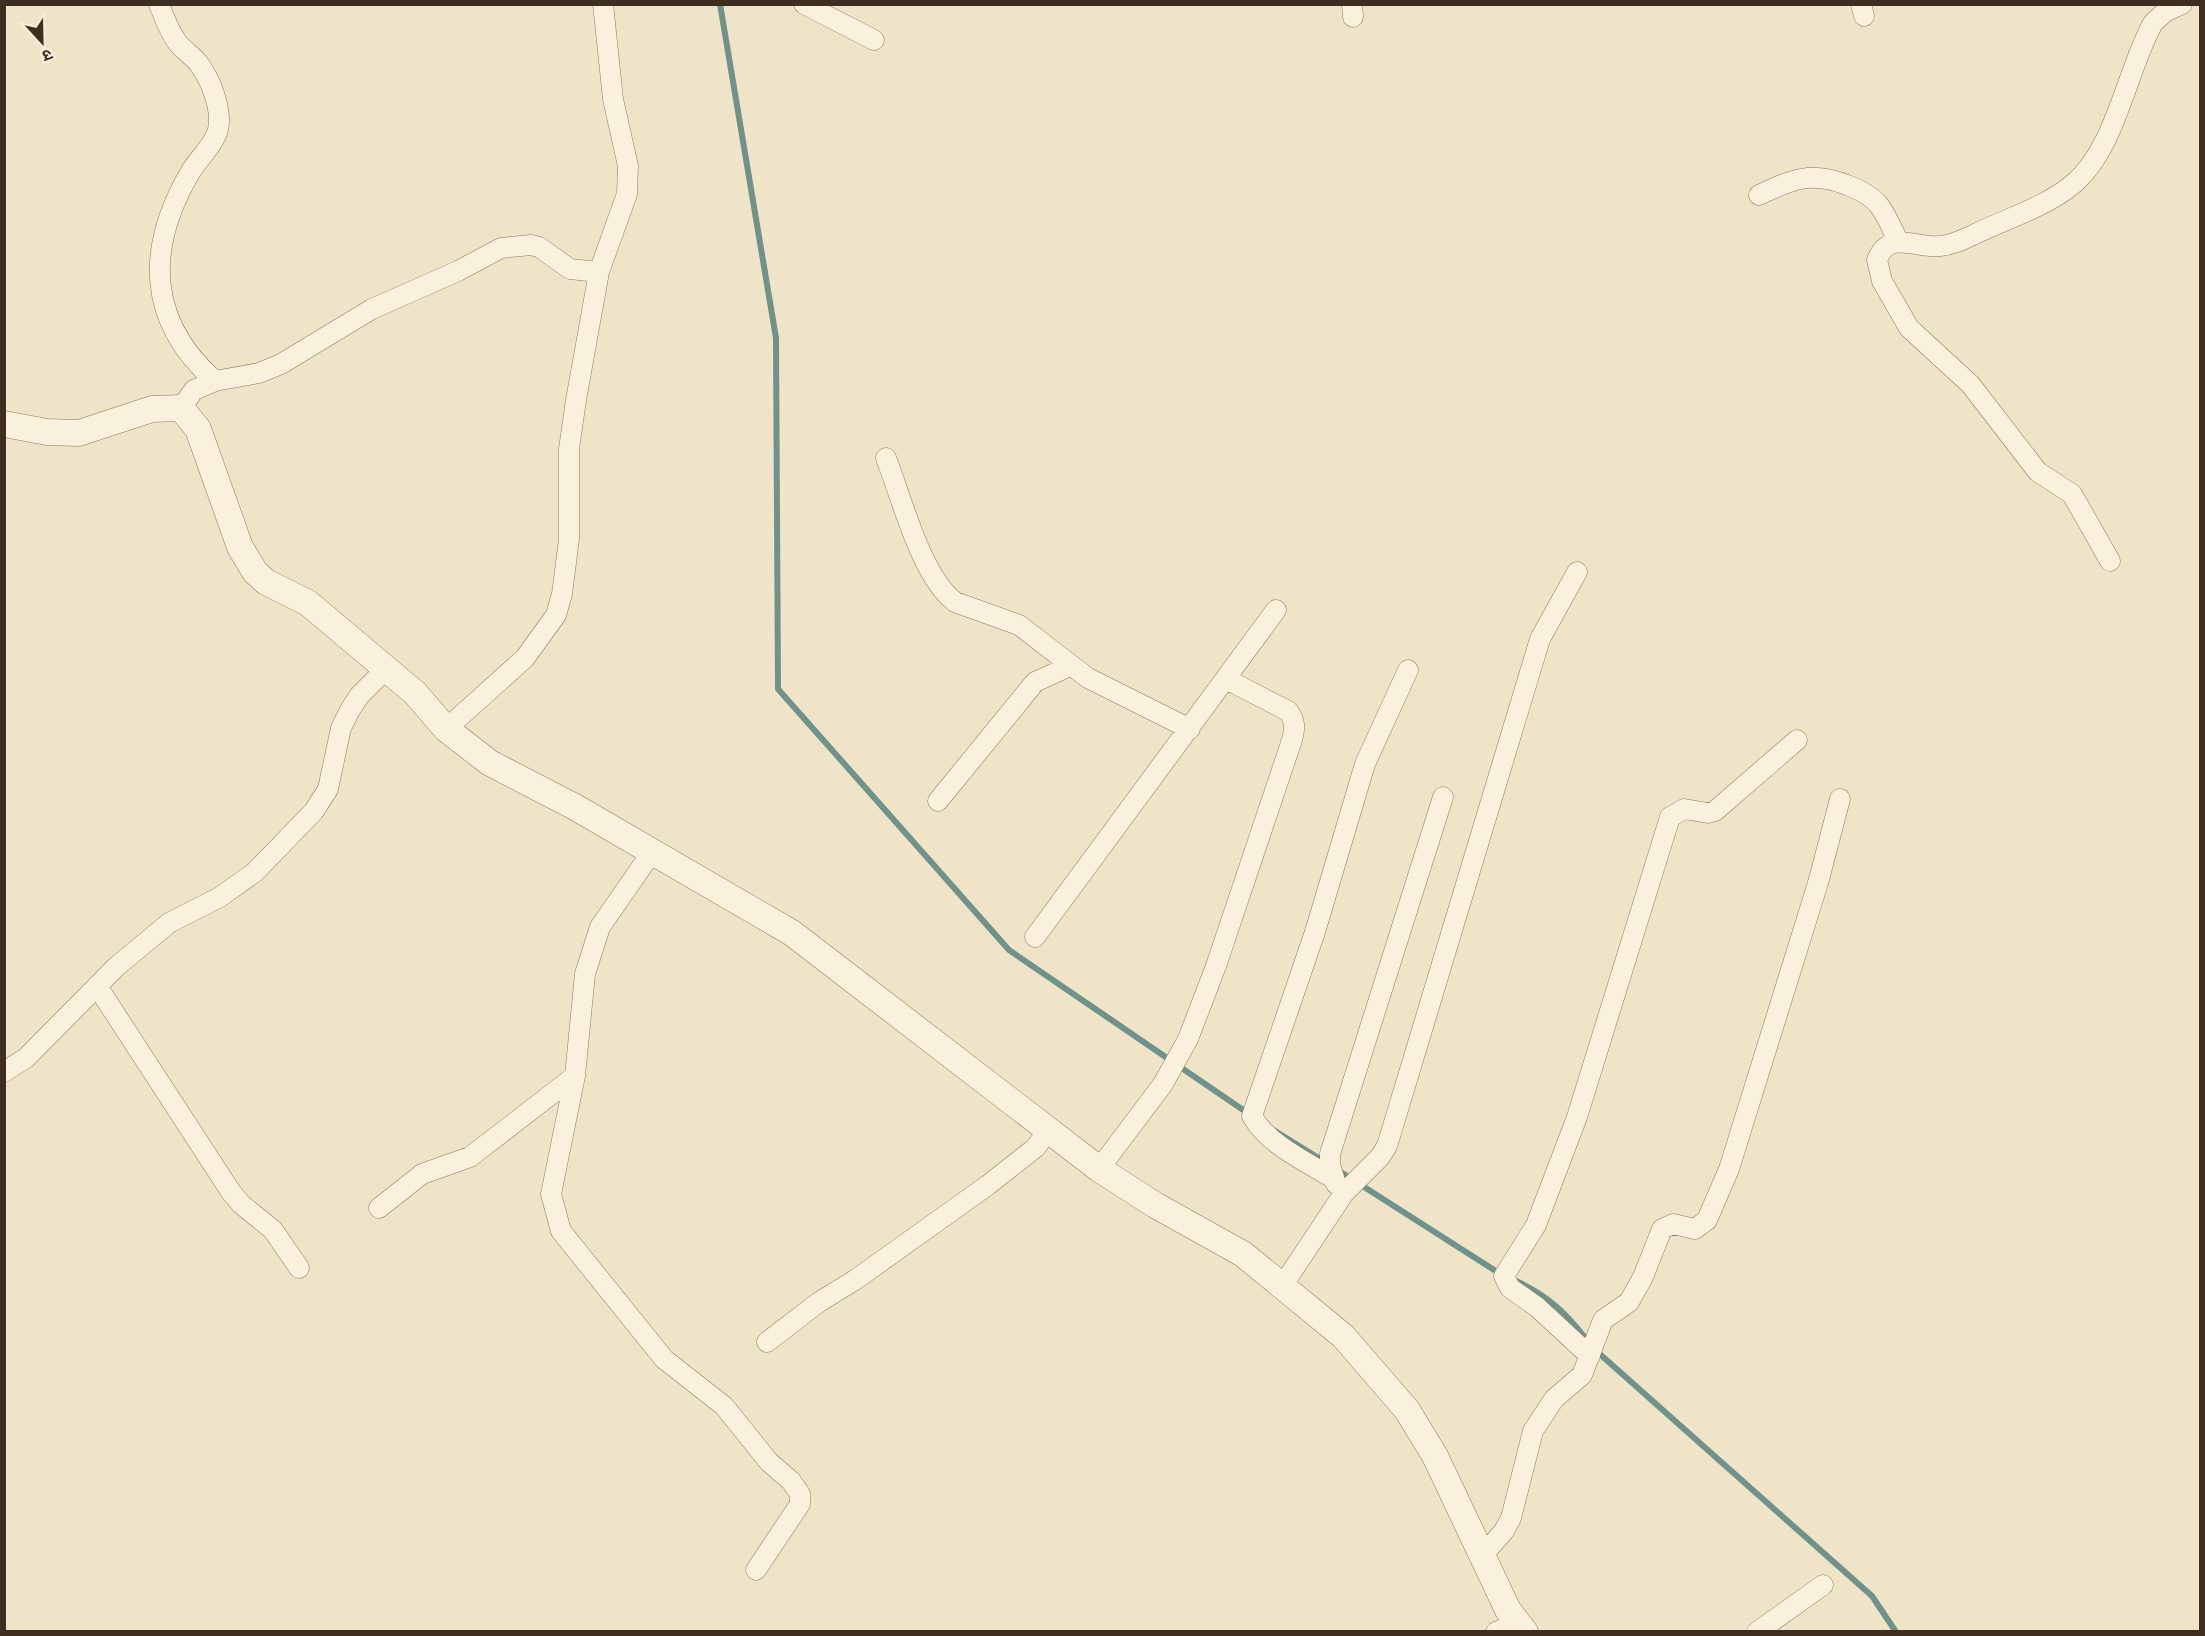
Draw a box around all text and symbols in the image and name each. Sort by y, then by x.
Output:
north arrow [12,12,72,72]
text: उ [39,45,56,67]

